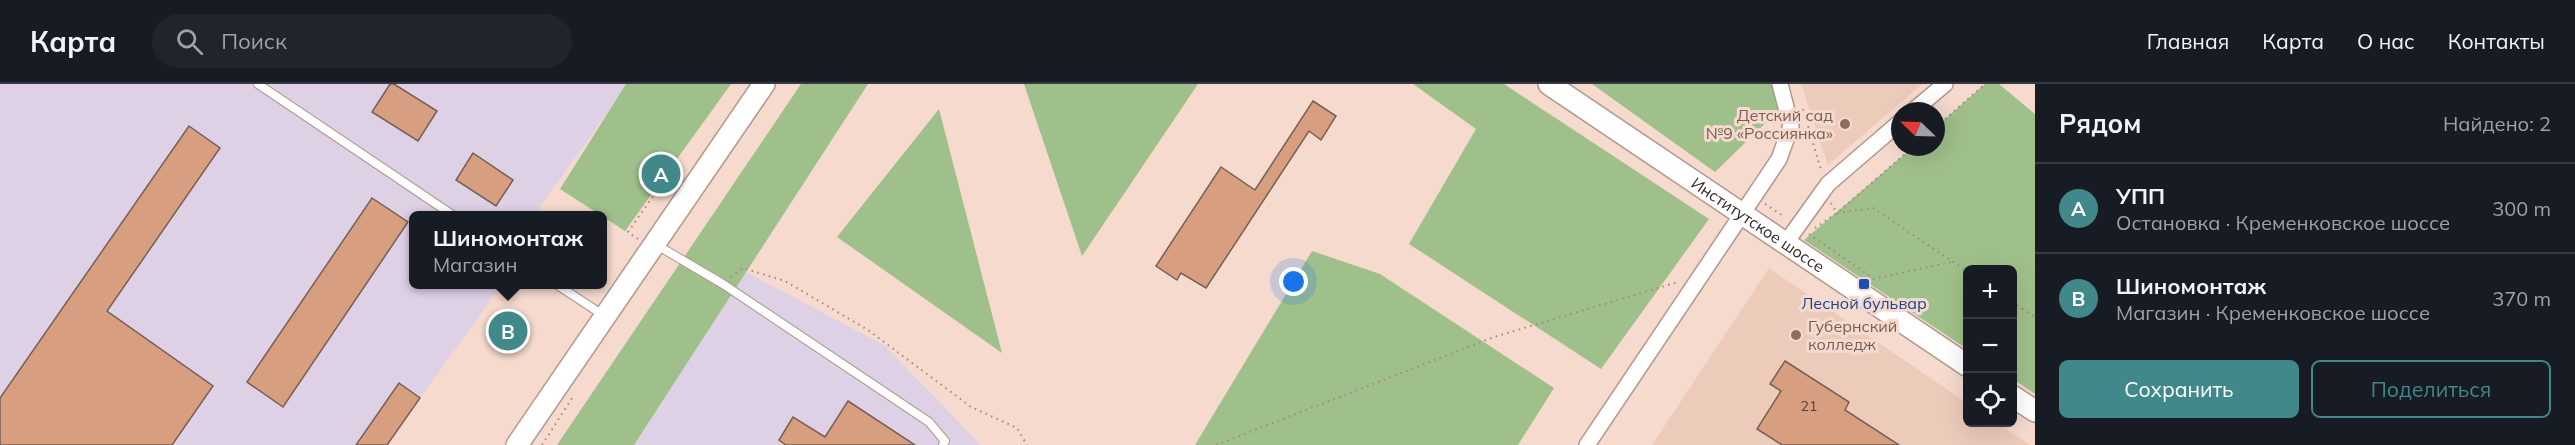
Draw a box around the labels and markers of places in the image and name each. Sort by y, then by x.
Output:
place label: Детcкий сад №9 «Россиянка» [1706,105,1833,143]
marker: Детcкий сад №9 «Россиянка» [1838,117,1852,131]
pin: A [642,152,680,196]
marker: Лесной бульвар [1857,277,1871,291]
place label: Лесной бульвар [1801,293,1927,313]
pin: B [488,308,528,354]
place label: Губернский колледж [1808,316,1897,354]
marker: Губернский колледж [1789,328,1803,342]

